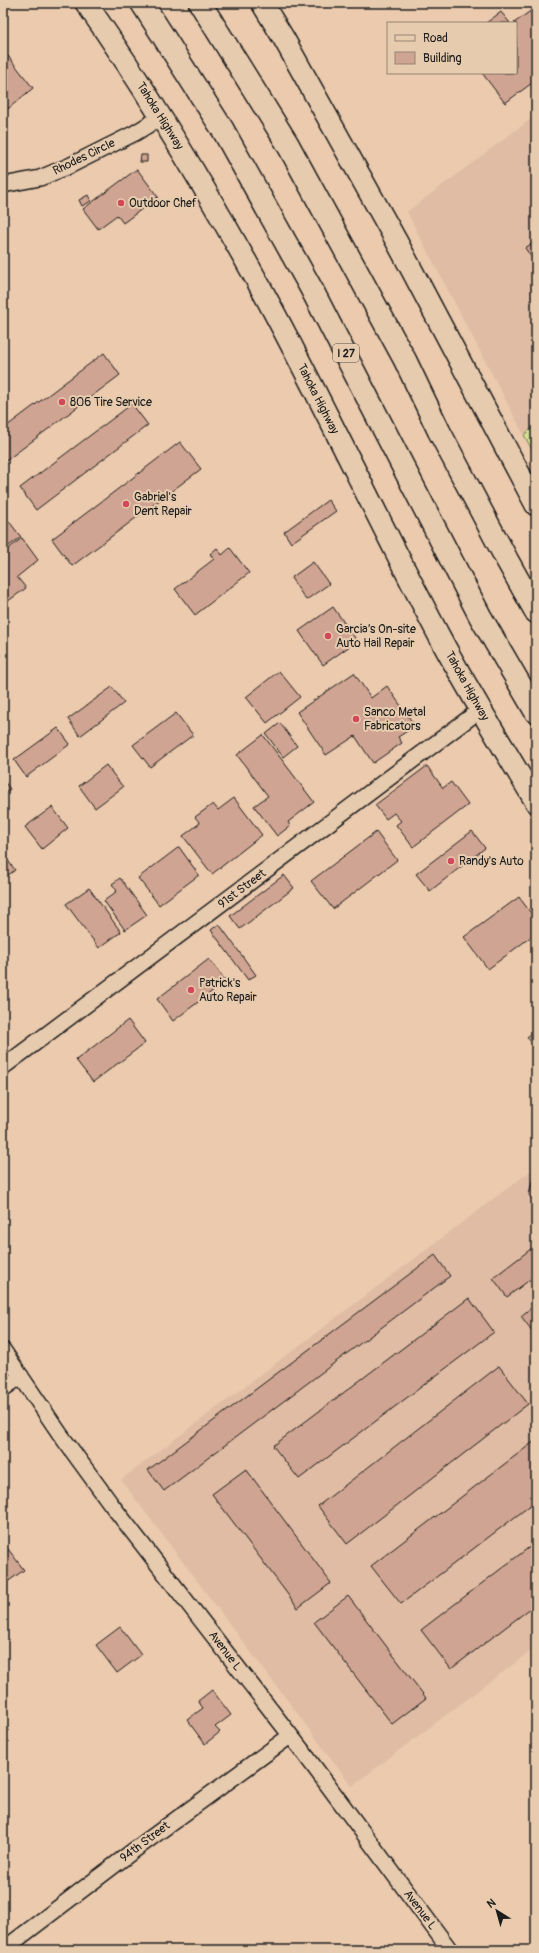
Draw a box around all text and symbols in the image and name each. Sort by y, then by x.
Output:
legend [387,22,517,74]
text: Road [423,31,448,46]
text: Building [423,51,462,66]
street label: Tahoka Highway [133,79,187,153]
street label: Rhodes Circle [50,135,118,179]
place label: Outdoor Chef [129,196,197,211]
marker: Outdoor Chef [116,198,126,208]
road number: I 27 [333,344,359,362]
street label: Tahoka Highway [294,361,342,437]
place label: 806 Tire Service [70,395,152,410]
marker: 806 Tire Service [57,397,67,407]
place label: Gabriel's Dent Repair [134,490,193,519]
marker: Gabriel's Dent Repair [121,499,131,509]
place label: Garcia’s On-site Auto Hail Repair [336,622,416,651]
marker: Garcia’s On-site Auto Hail Repair [323,631,333,641]
street label: Tahoka Highway [442,649,492,723]
place label: Sanco Metal Fabricators [364,705,426,734]
marker: Sanco Metal Fabricators [351,714,361,724]
place label: Randy's Auto [459,854,524,869]
marker: Randy's Auto [446,856,456,866]
street label: 91st Street [215,866,269,912]
place label: Patrick's Auto Repair [199,976,257,1005]
marker: Patrick's Auto Repair [186,985,196,995]
street label: Avenue L [205,1628,245,1674]
street label: 94th Street [117,1818,173,1866]
street label: Avenue L [400,1887,440,1933]
north arrow [477,1891,517,1931]
text: N [484,1896,499,1911]

